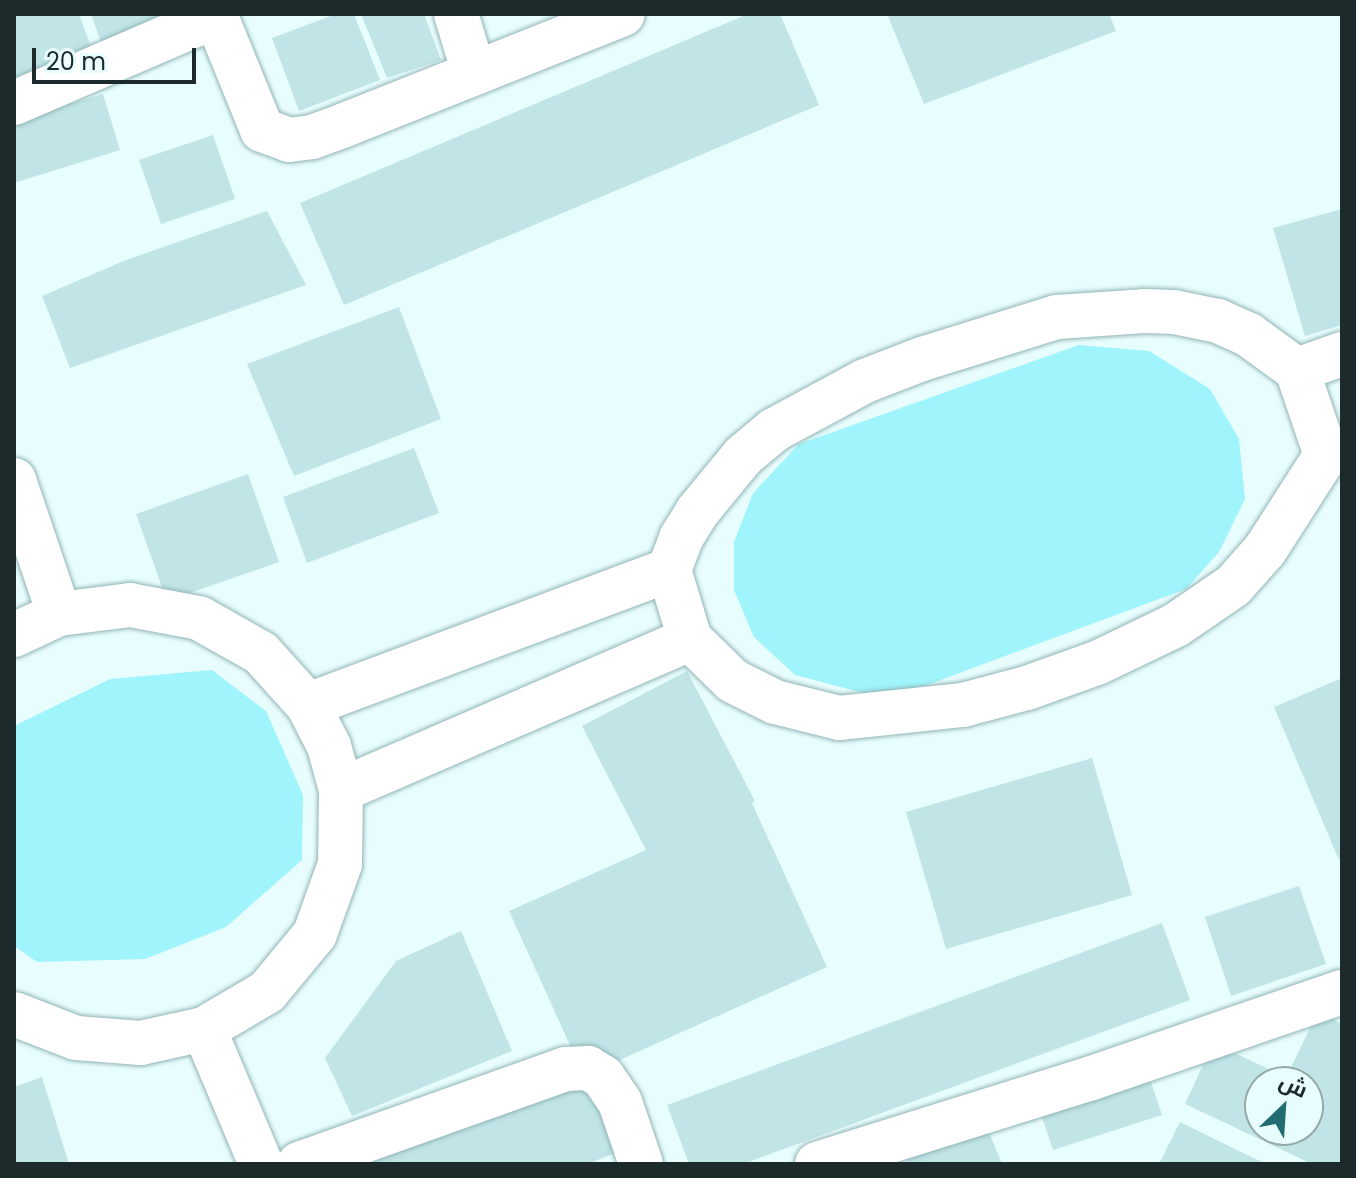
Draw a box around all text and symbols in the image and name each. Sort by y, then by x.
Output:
scale bar [36,32,200,82]
text: 20 m [46,45,106,78]
north arrow [1244,1066,1324,1146]
text: ش [1274,1066,1313,1106]

